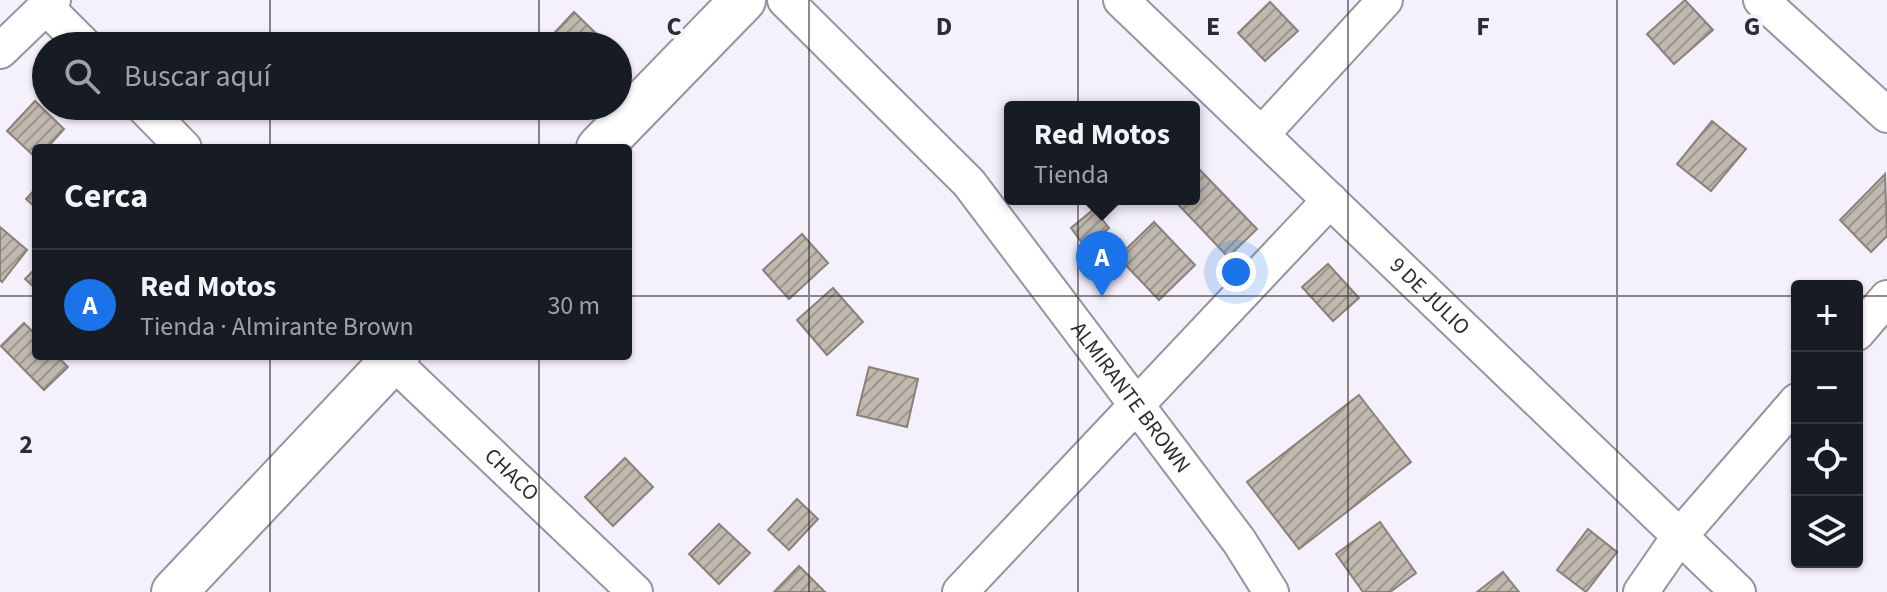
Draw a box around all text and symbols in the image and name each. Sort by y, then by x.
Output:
text: C [666,8,682,45]
text: D [936,8,952,45]
text: E [1206,8,1220,45]
text: F [1476,8,1490,45]
text: G [1744,8,1760,45]
search box [32,32,632,120]
icon: search [60,54,104,98]
text: Buscar aquí [124,55,271,98]
popup [1004,101,1200,205]
text: Red Motos [1034,113,1170,156]
text: Tienda [1034,156,1109,193]
text: Cerca [64,172,148,221]
pin: A [1076,231,1128,297]
street label: 9 DE JULIO [1382,250,1477,343]
your location [1216,252,1256,292]
text: Red Motos [140,265,276,308]
map controls [1791,280,1863,568]
button: + [1791,280,1863,352]
text: A [83,287,97,324]
text: 30 m [547,287,600,324]
text: Tienda · Almirante Brown [140,308,414,345]
street label: ALMIRANTE BROWN [1063,315,1198,480]
button: − [1791,352,1863,424]
button: locate [1791,424,1863,496]
text: 2 [19,426,33,463]
street label: CHACO [477,441,546,509]
button: layers [1791,496,1863,568]

